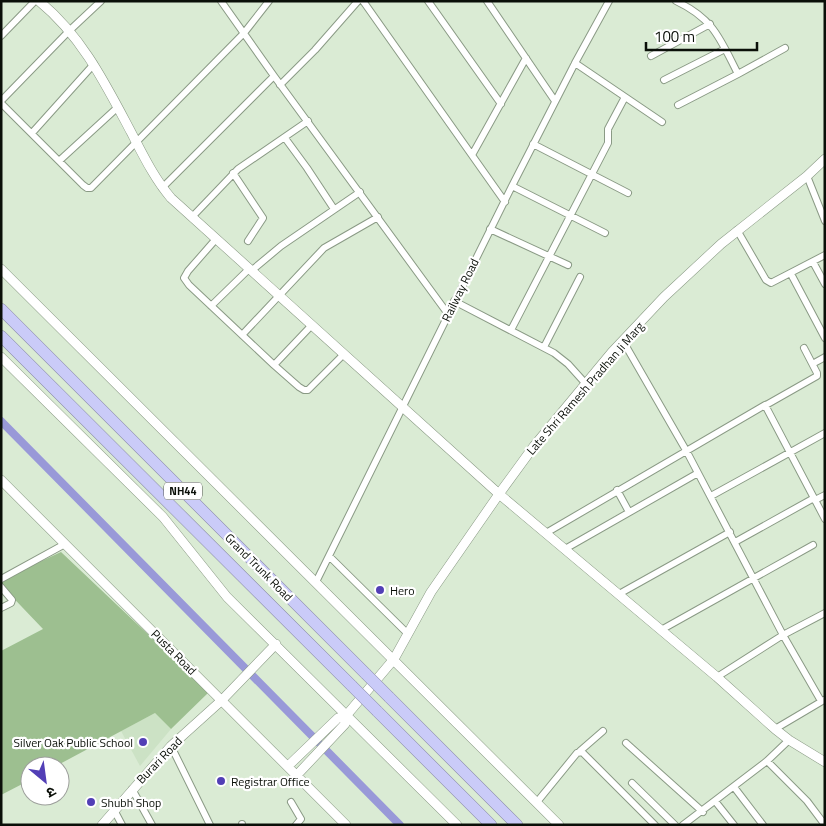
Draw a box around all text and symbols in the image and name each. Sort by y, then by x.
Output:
scale bar [646,20,757,52]
text: 100 m [654,25,695,48]
street label: Railway Road [436,255,484,325]
street label: Late Shri Ramesh Pradhan Ji Marg [522,317,648,459]
road number: NH44 [164,482,202,500]
street label: Grand Trunk Road [221,529,297,605]
place label: Hero [390,581,414,600]
marker: Hero [374,584,386,596]
street label: Pusta Road [147,625,201,679]
street label: Burari Road [132,732,186,788]
place label: Silver Oak Public School [14,733,133,752]
marker: Silver Oak Public School [137,736,149,748]
north arrow [20,756,70,806]
place label: Registrar Office [231,772,310,791]
marker: Registrar Office [215,775,227,787]
text: उ [42,782,60,804]
place label: Shubh Shop [101,793,161,812]
marker: Shubh Shop [85,796,97,808]

